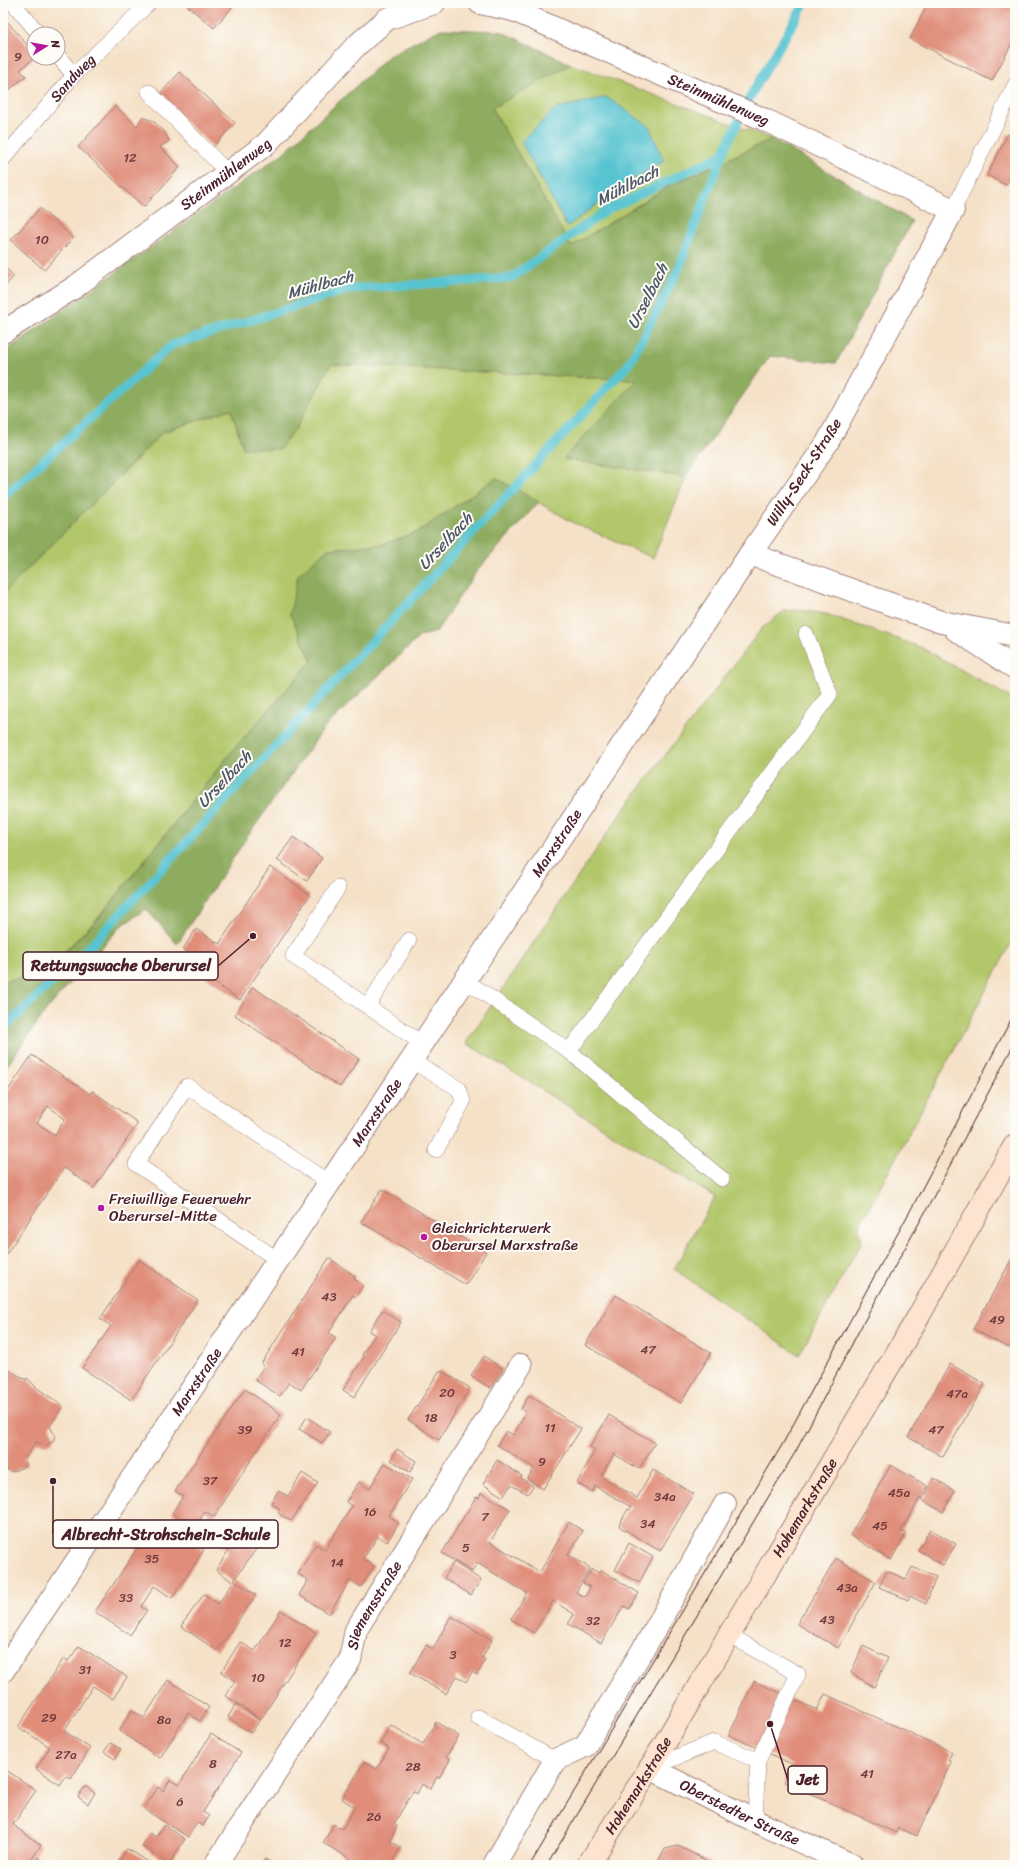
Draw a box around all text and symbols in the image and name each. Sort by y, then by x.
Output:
north arrow [26,26,66,66]
text: N [45,38,65,50]
house number: 9 [14,45,22,68]
street label: Sandweg [43,47,102,108]
street label: Steinmühlenweg [664,66,774,133]
street label: Steinmühlenweg [174,132,278,217]
house number: 12 [123,146,137,169]
water label: Mühlbach [591,156,665,214]
house number: 10 [35,228,49,251]
water label: Urselbach [619,257,677,334]
water label: Mühlbach [284,261,358,307]
street label: Willy-Seck-Straße [759,413,849,531]
water label: Urselbach [411,504,481,577]
water label: Urselbach [190,742,260,815]
street label: Marxstraße [524,804,589,883]
text: Rettungswache Oberursel [30,951,212,980]
callout: Rettungswache Oberursel [23,952,218,980]
street label: Marxstraße [344,1073,409,1152]
place label: Freiwillige Feuerwehr Oberursel-Mitte [109,1186,251,1229]
marker: Freiwillige Feuerwehr Oberursel-Mitte [96,1203,106,1213]
place label: Gleichrichterwerk Oberursel Marxstraße [432,1215,578,1258]
marker: Gleichrichterwerk Oberursel Marxstraße [419,1232,429,1242]
house number: 43 [321,1285,337,1308]
house number: 49 [989,1308,1005,1331]
house number: 47 [640,1338,657,1361]
house number: 41 [291,1340,305,1363]
street label: Marxstraße [164,1342,229,1421]
house number: 20 [439,1381,455,1404]
house number: 47a [946,1382,969,1405]
house number: 18 [424,1406,438,1429]
house number: 11 [544,1416,556,1439]
house number: 39 [237,1418,253,1441]
house number: 47 [928,1418,945,1441]
house number: 9 [538,1450,546,1473]
street label: Hohemarkstraße [765,1453,845,1562]
house number: 37 [203,1469,219,1492]
house number: 45a [888,1481,911,1504]
house number: 34a [654,1485,676,1508]
house number: 16 [364,1500,376,1523]
house number: 7 [481,1505,490,1528]
house number: 34 [640,1512,656,1535]
house number: 45 [872,1514,888,1537]
callout: Albrecht-Strohschein-Schule [53,1520,278,1548]
text: Albrecht-Strohschein-Schule [61,1520,271,1549]
house number: 5 [462,1536,470,1559]
house number: 35 [144,1547,160,1570]
house number: 14 [330,1551,344,1574]
street label: Siemensstraße [339,1555,409,1652]
house number: 43a [836,1576,858,1599]
house number: 33 [119,1586,133,1609]
house number: 43 [819,1608,835,1631]
house number: 32 [586,1609,601,1632]
house number: 12 [278,1631,292,1654]
house number: 3 [449,1643,457,1666]
house number: 31 [79,1658,92,1681]
house number: 10 [251,1666,265,1689]
house number: 29 [41,1706,57,1729]
house number: 8a [157,1708,172,1731]
street label: Hohemarkstraße [598,1731,679,1840]
house number: 27a [55,1743,77,1766]
house number: 8 [209,1752,217,1775]
house number: 28 [405,1755,421,1778]
house number: 41 [860,1762,874,1785]
text: Jet [796,1765,819,1794]
callout: Jet [788,1766,827,1794]
street label: Oberstedter Straße [675,1772,804,1853]
house number: 6 [176,1790,184,1813]
house number: 26 [367,1805,381,1828]

